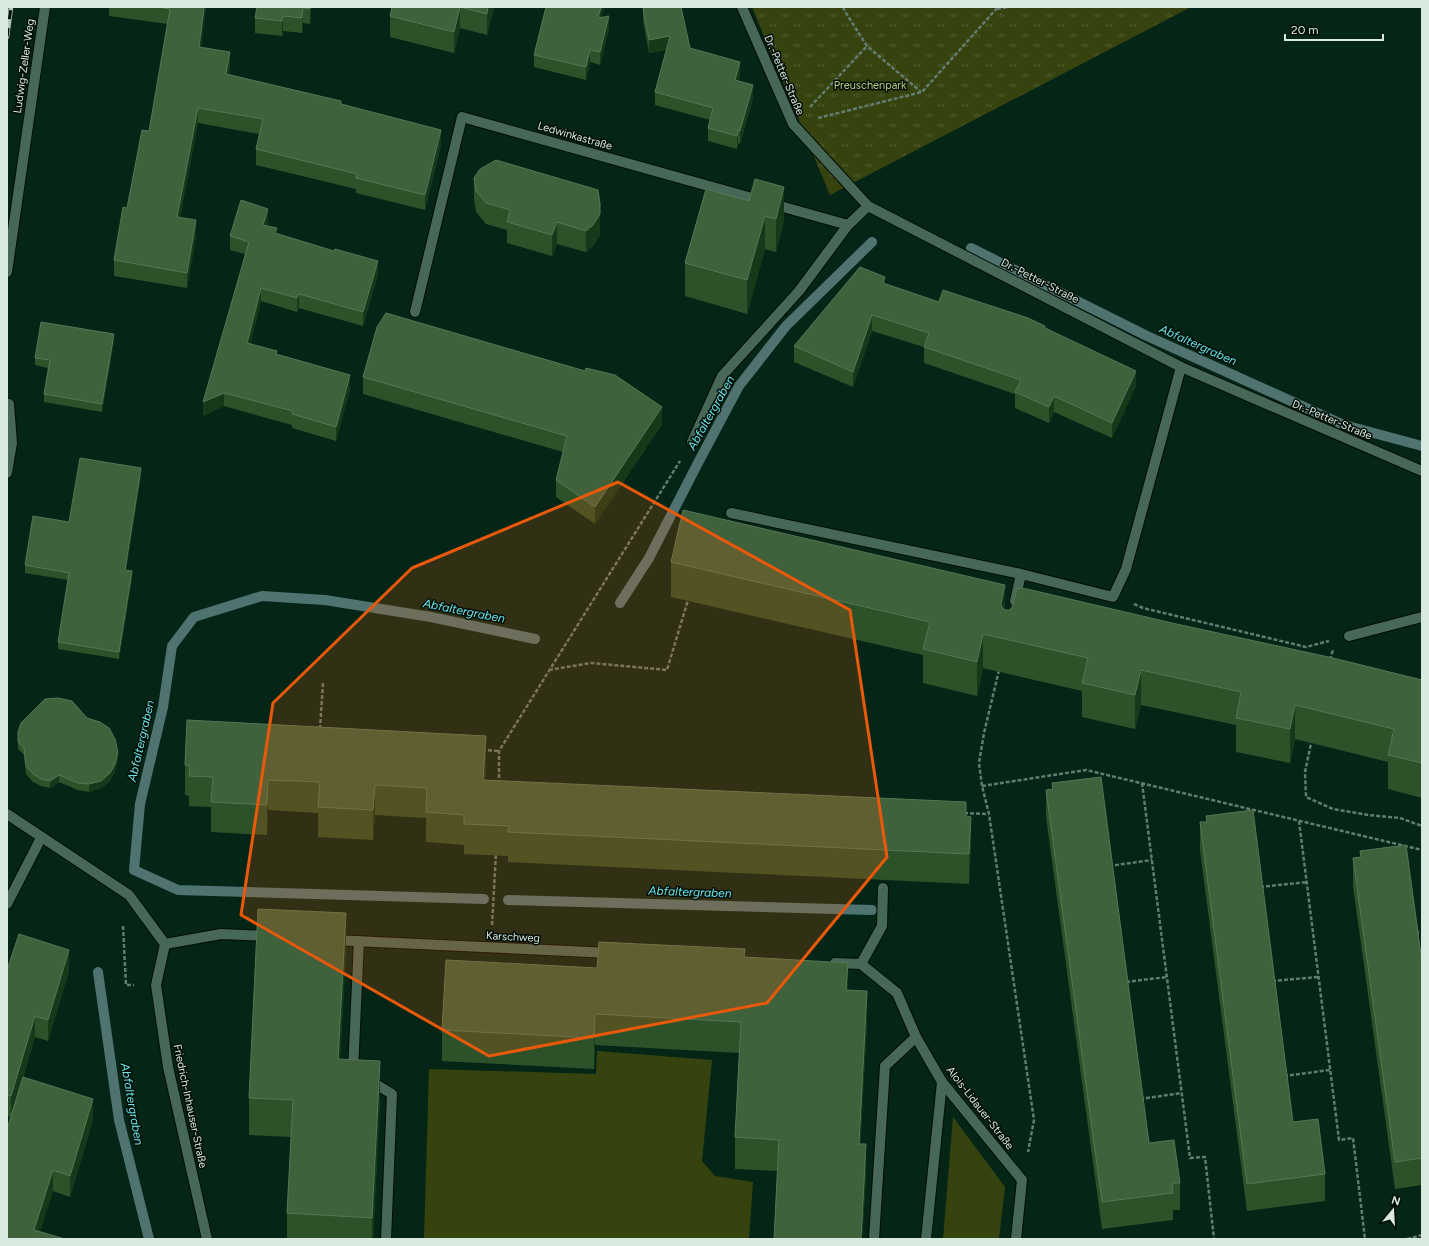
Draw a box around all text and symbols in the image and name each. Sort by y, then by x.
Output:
scale bar [1285,16,1383,42]
street label: Ludwig-Zeller-Weg [11,18,37,114]
text: 20 m [1291,23,1319,37]
street label: Dr.-Petter-Straße [761,33,807,117]
park label: Preuschenpark [834,79,907,92]
street label: Ledwinkastraße [536,119,614,153]
street label: Dr.-Petter-Straße [999,256,1081,306]
water label: Abfaltergraben [1156,321,1239,368]
water label: Abfaltergraben [684,373,737,454]
street label: Dr.-Petter-Straße [1290,397,1374,443]
water label: Abfaltergraben [421,596,506,626]
water label: Abfaltergraben [125,699,157,784]
water label: Abfaltergraben [647,884,732,900]
street label: Karschweg [486,929,540,945]
street label: Friedrich-Inhauser-Straße [170,1043,210,1169]
water label: Abfaltergraben [118,1061,146,1146]
street label: Alois-Lidauer-Straße [944,1064,1016,1152]
north arrow [1373,1190,1413,1230]
text: N [1390,1193,1402,1208]

